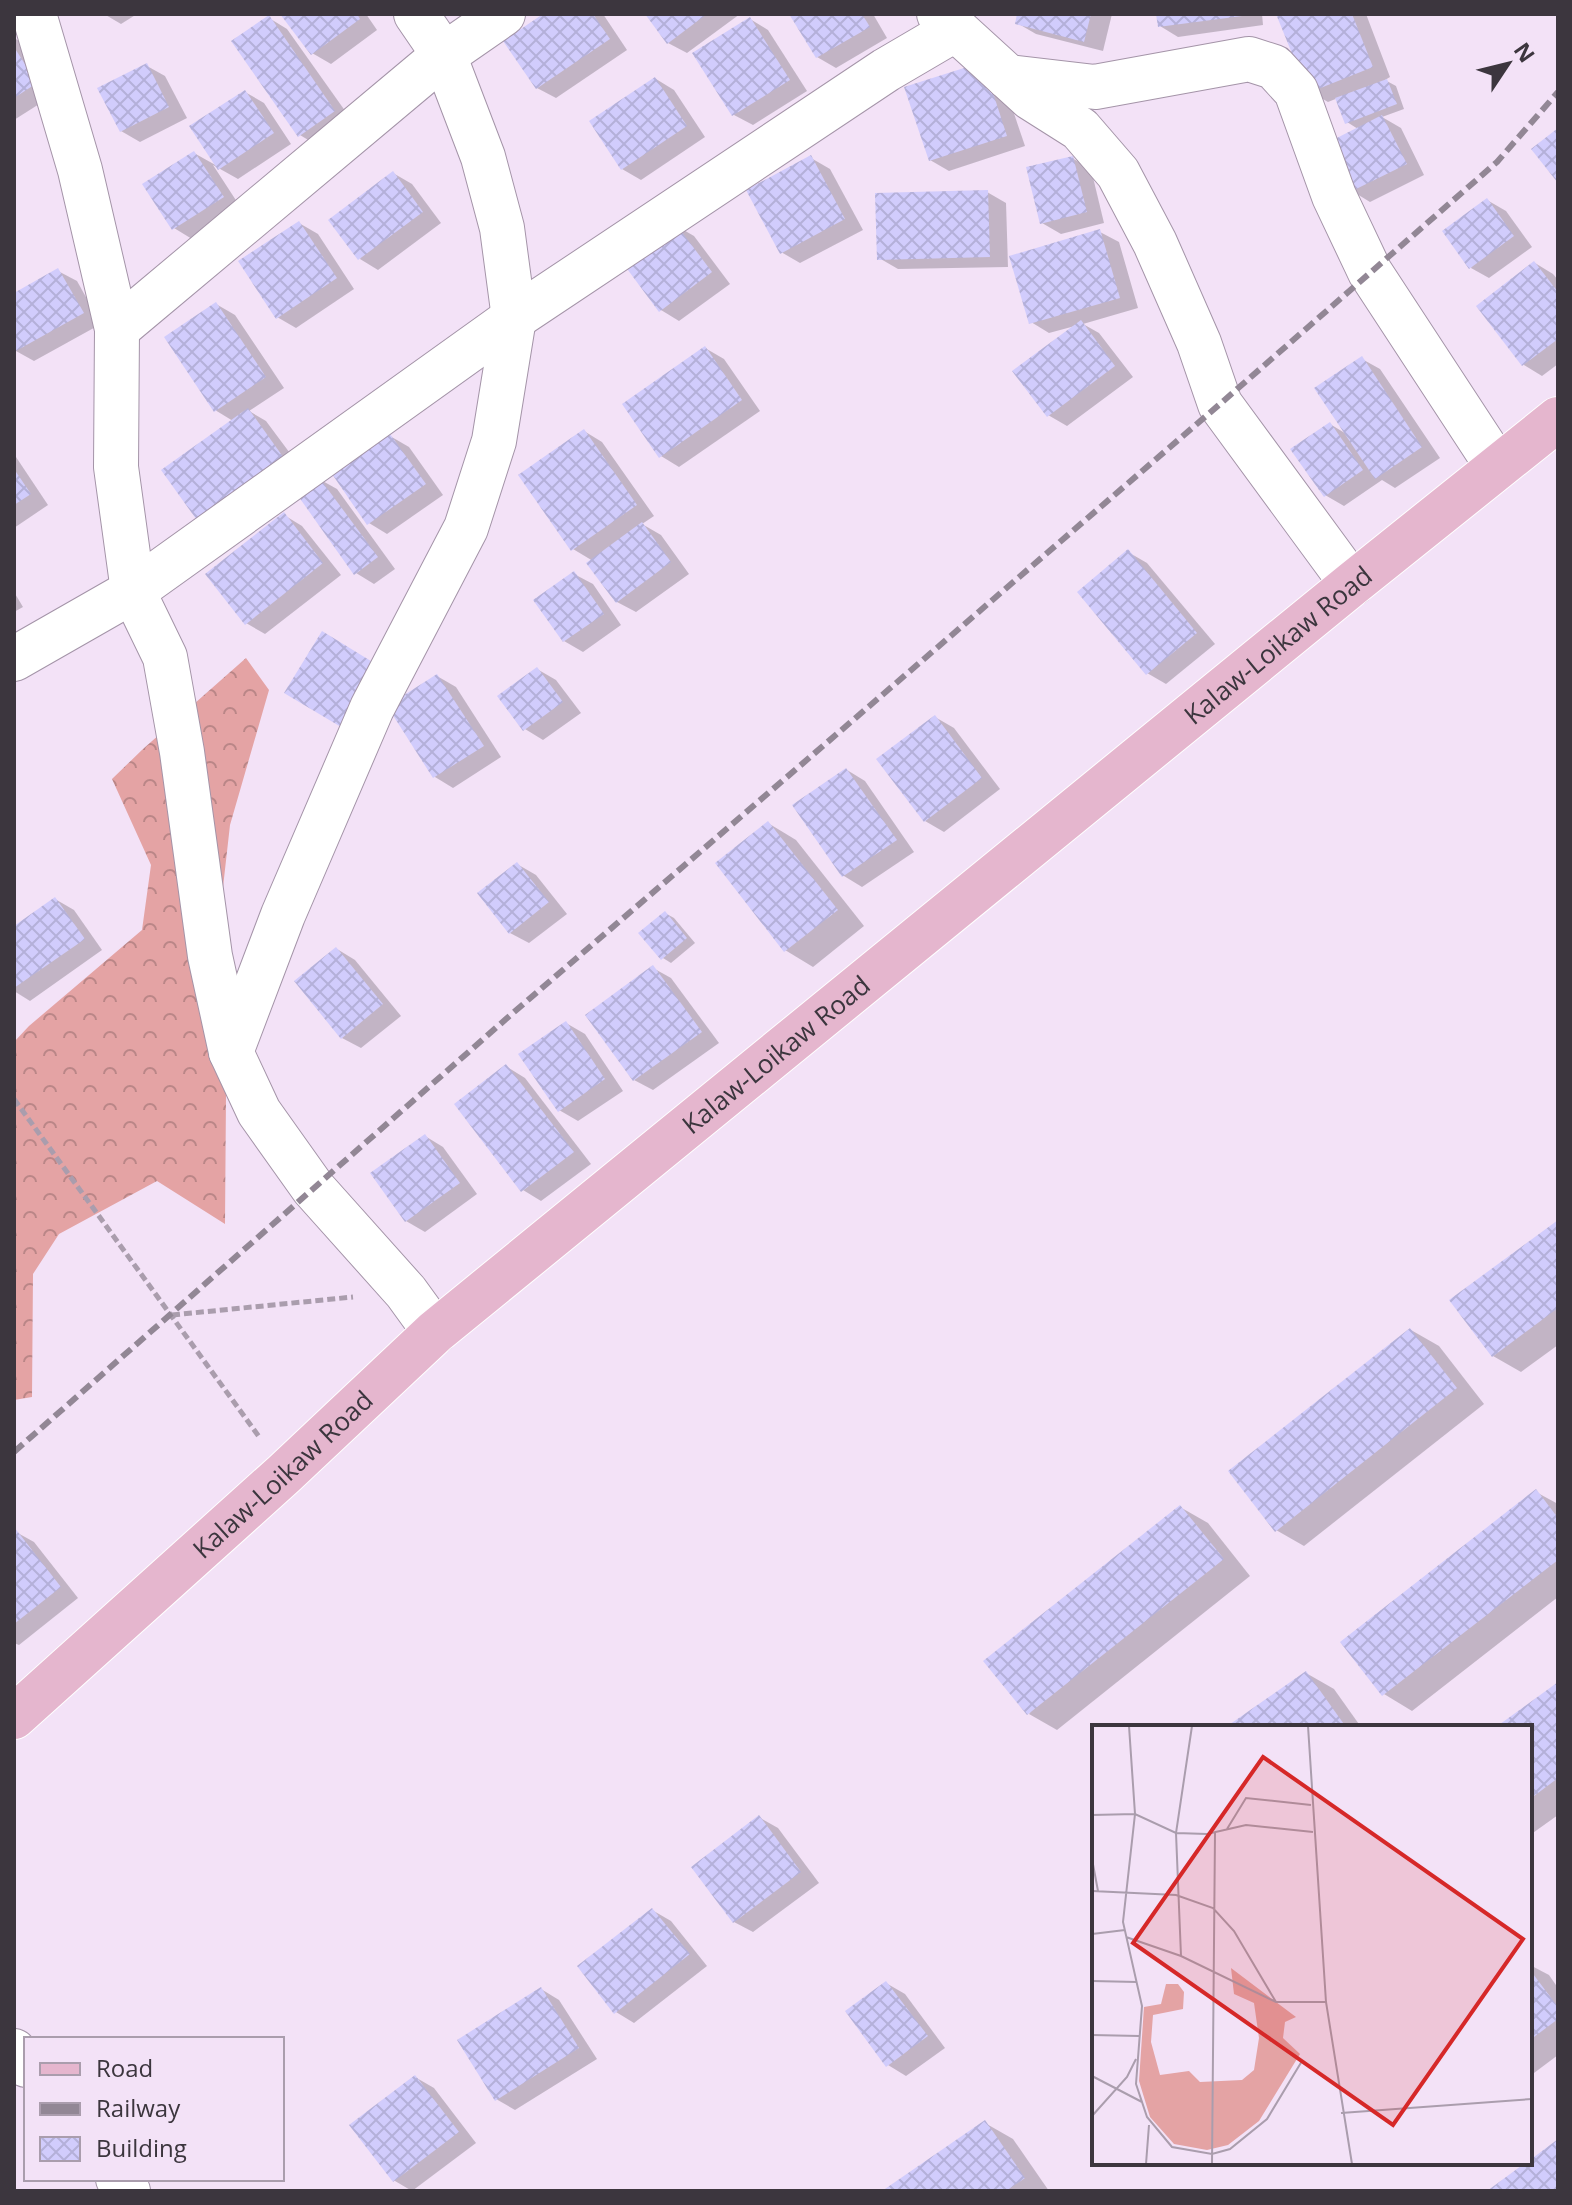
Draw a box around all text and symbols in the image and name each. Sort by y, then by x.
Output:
north arrow [1468,24,1548,104]
text: N [1508,36,1543,68]
street label: Kalaw-Loikaw Road [1176,557,1379,732]
street label: Kalaw-Loikaw Road [674,967,877,1142]
street label: Kalaw-Loikaw Road [184,1382,380,1566]
inset map [1092,1725,1532,2165]
legend [24,2037,284,2181]
text: Road [96,2051,153,2084]
text: Railway [96,2091,181,2124]
text: Building [96,2131,187,2164]

